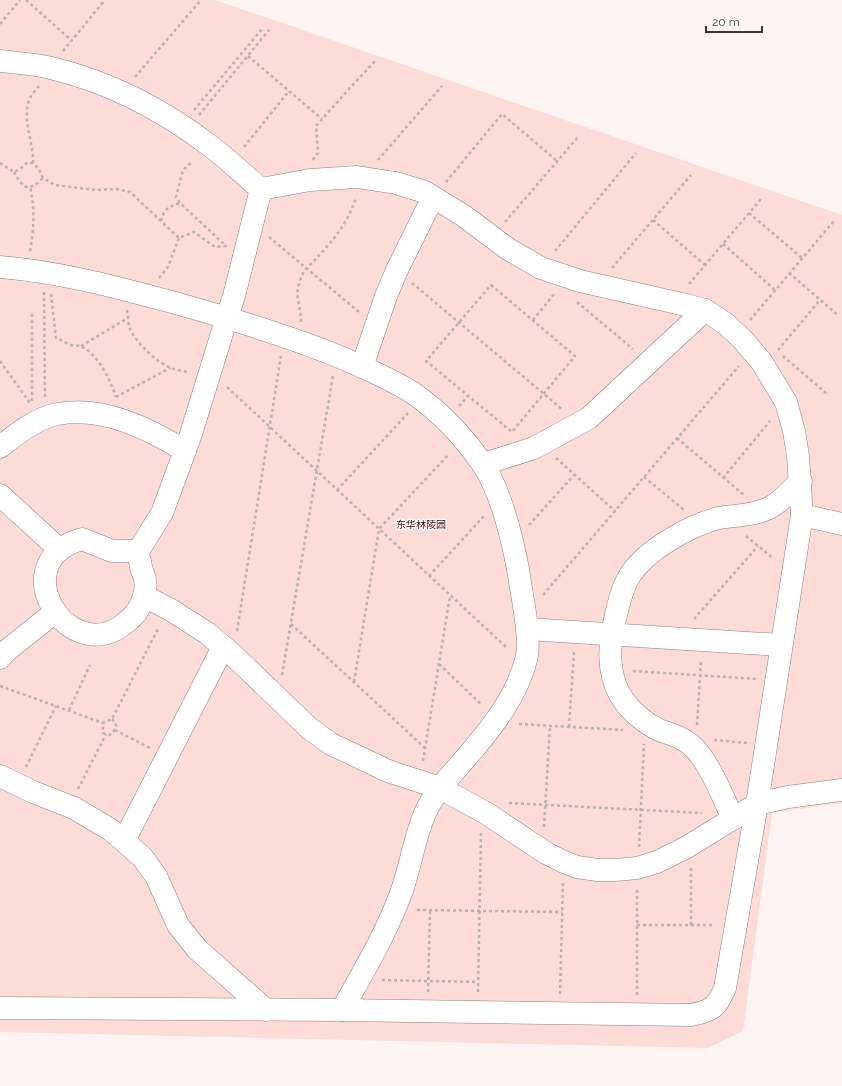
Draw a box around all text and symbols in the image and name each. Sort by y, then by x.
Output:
scale bar [706,8,762,34]
text: 20 m [712,15,740,29]
park label: 东华林陵园 [396,519,446,530]

